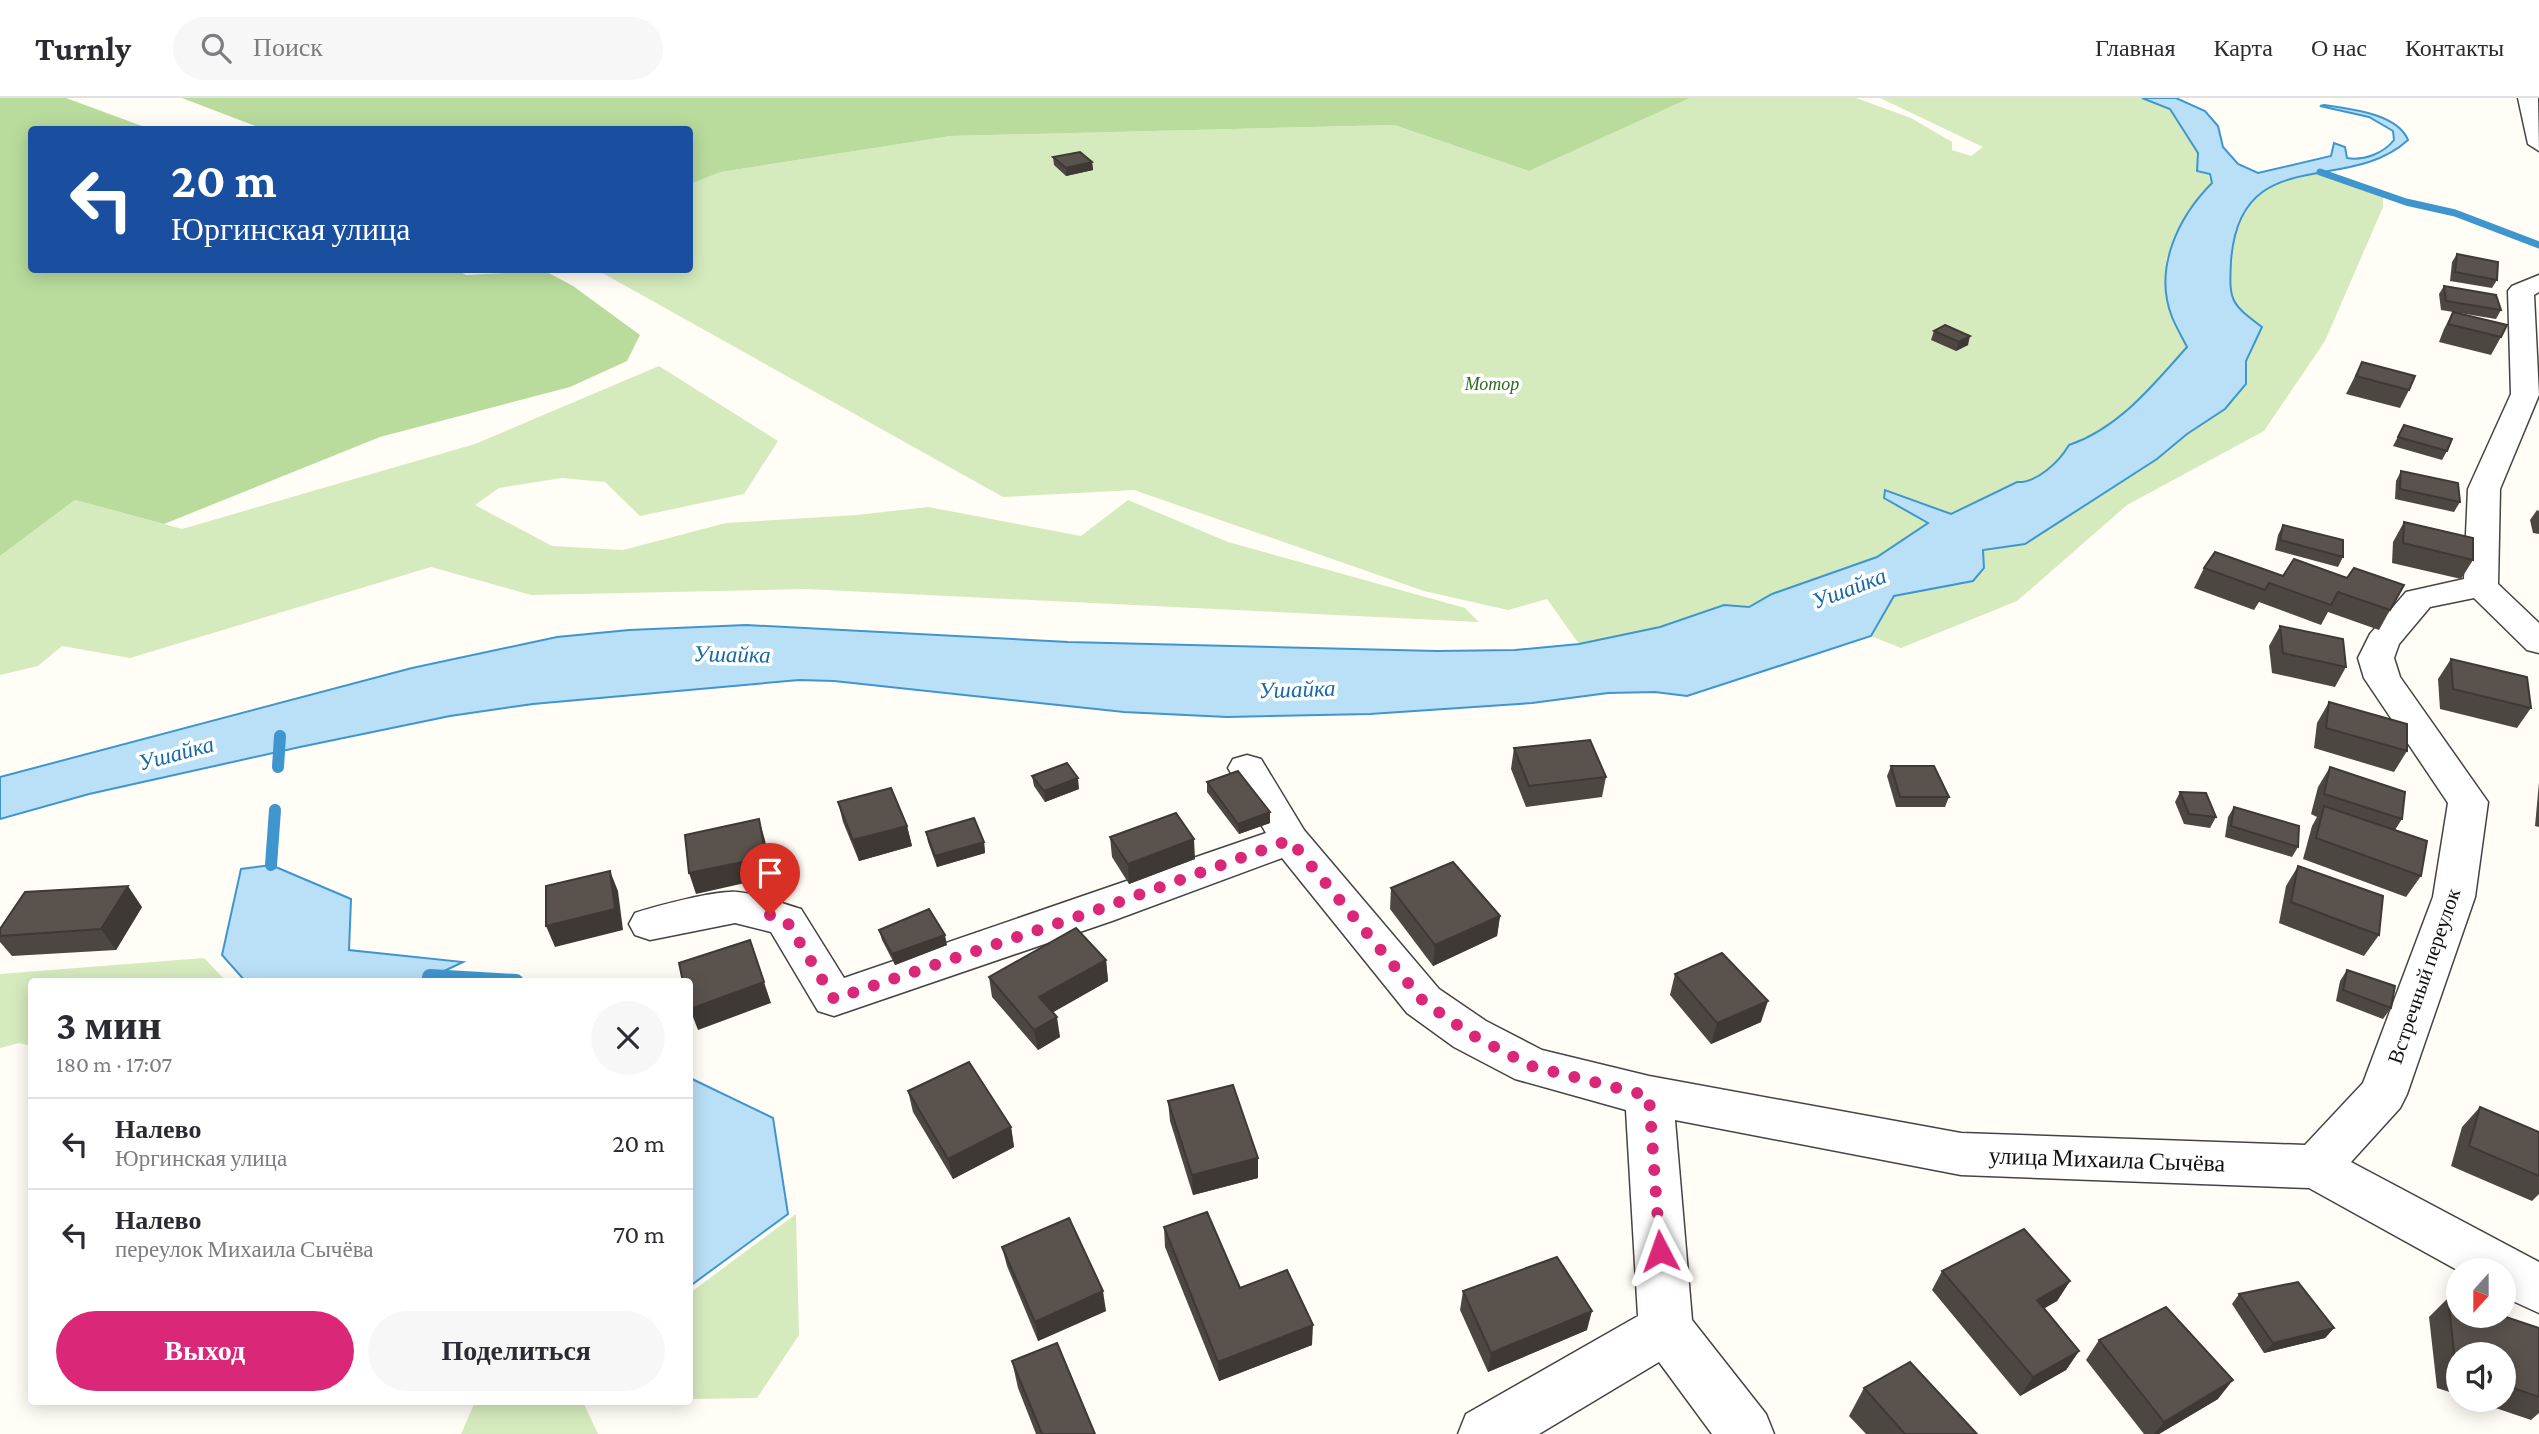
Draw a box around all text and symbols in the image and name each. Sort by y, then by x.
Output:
search box [173,17,663,80]
icon: search [197,29,235,67]
text: Turnly [35,30,131,67]
text: Поиск [253,33,323,62]
text: Главная [2095,34,2176,61]
text: Карта [2214,34,2273,61]
text: О нас [2311,34,2367,61]
text: Контакты [2405,34,2504,61]
text: 20 m [171,153,277,208]
icon: left [56,154,147,245]
text: Юргинская улица [171,211,410,247]
park label: Мотор [1464,374,1519,394]
water label: Ушайка [1808,562,1890,614]
water label: Ушайка [693,640,771,668]
water label: Ушайка [1258,675,1336,703]
water label: Ушайка [135,730,217,776]
pin [740,843,800,915]
icon: arrive [751,854,789,892]
street label: Встречный переулок [2383,884,2466,1067]
text: 3 мин [56,1001,162,1048]
button: close [591,1001,665,1075]
text: 180 m · 17:07 [56,1051,172,1077]
text: Налево [115,1115,201,1144]
icon: left [56,1125,94,1163]
text: 20 m [612,1129,665,1158]
street label: улица Михаила Сычёва [1988,1141,2226,1177]
text: Юргинская улица [115,1145,287,1171]
text: Налево [115,1206,201,1235]
position arrow [1623,1214,1697,1288]
icon: left [56,1216,94,1254]
text: 70 m [613,1220,665,1249]
text: переулок Михаила Сычёва [115,1236,373,1262]
north arrow [2446,1258,2516,1328]
map controls [2446,1258,2516,1412]
button: Выход [56,1311,354,1391]
button: Поделиться [368,1311,665,1391]
button: sound [2446,1342,2516,1412]

